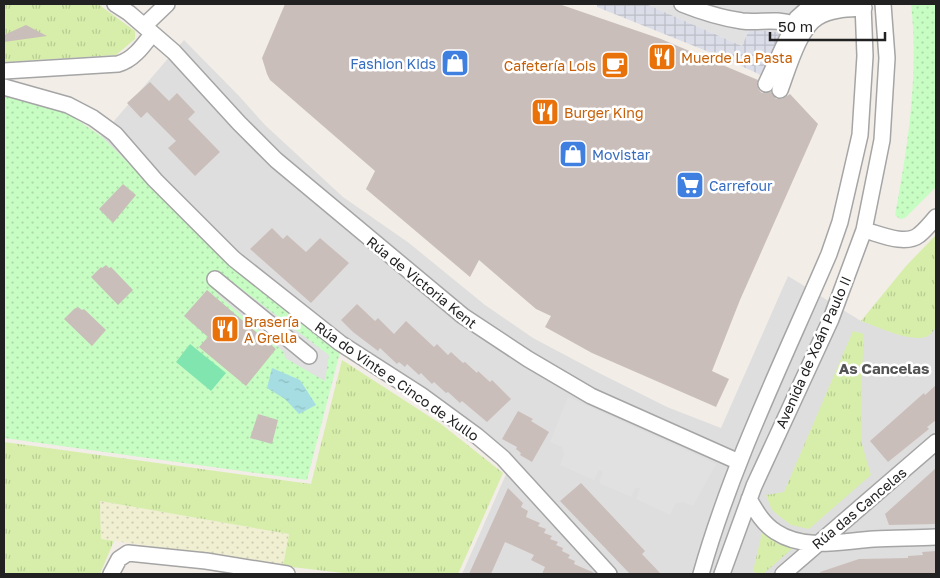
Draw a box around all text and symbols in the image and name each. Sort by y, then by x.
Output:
scale bar [770,10,885,42]
text: 50 m [778,17,813,35]
restaurant icon: Muerde La Pasta [647,42,677,72]
shop icon: Fashion Kids [440,48,470,78]
place label: Muerde La Pasta [681,49,793,66]
cafe icon: Cafetería Lois [600,50,630,80]
place label: Fashion Kids [350,55,436,72]
place label: Cafetería Lois [504,57,596,74]
restaurant icon: Burger King [530,97,560,127]
place label: Burger King [564,104,644,121]
shop icon: Movistar [558,139,588,169]
place label: Movistar [592,146,651,163]
supermarket icon: Carrefour [675,170,705,200]
place label: Carrefour [709,177,773,194]
street label: Rúa de Victoria Kent [364,233,480,331]
street label: Avenida de Xoán Paulo II [772,273,854,431]
place label: Brasería A Grella [244,313,299,346]
restaurant icon: Brasería A Grella [210,314,240,344]
street label: Rúa do Vinte e Cinco de Xullo [312,318,482,444]
district label: As Cancelas [839,359,929,377]
street label: Rúa das Cancelas [808,464,910,552]

